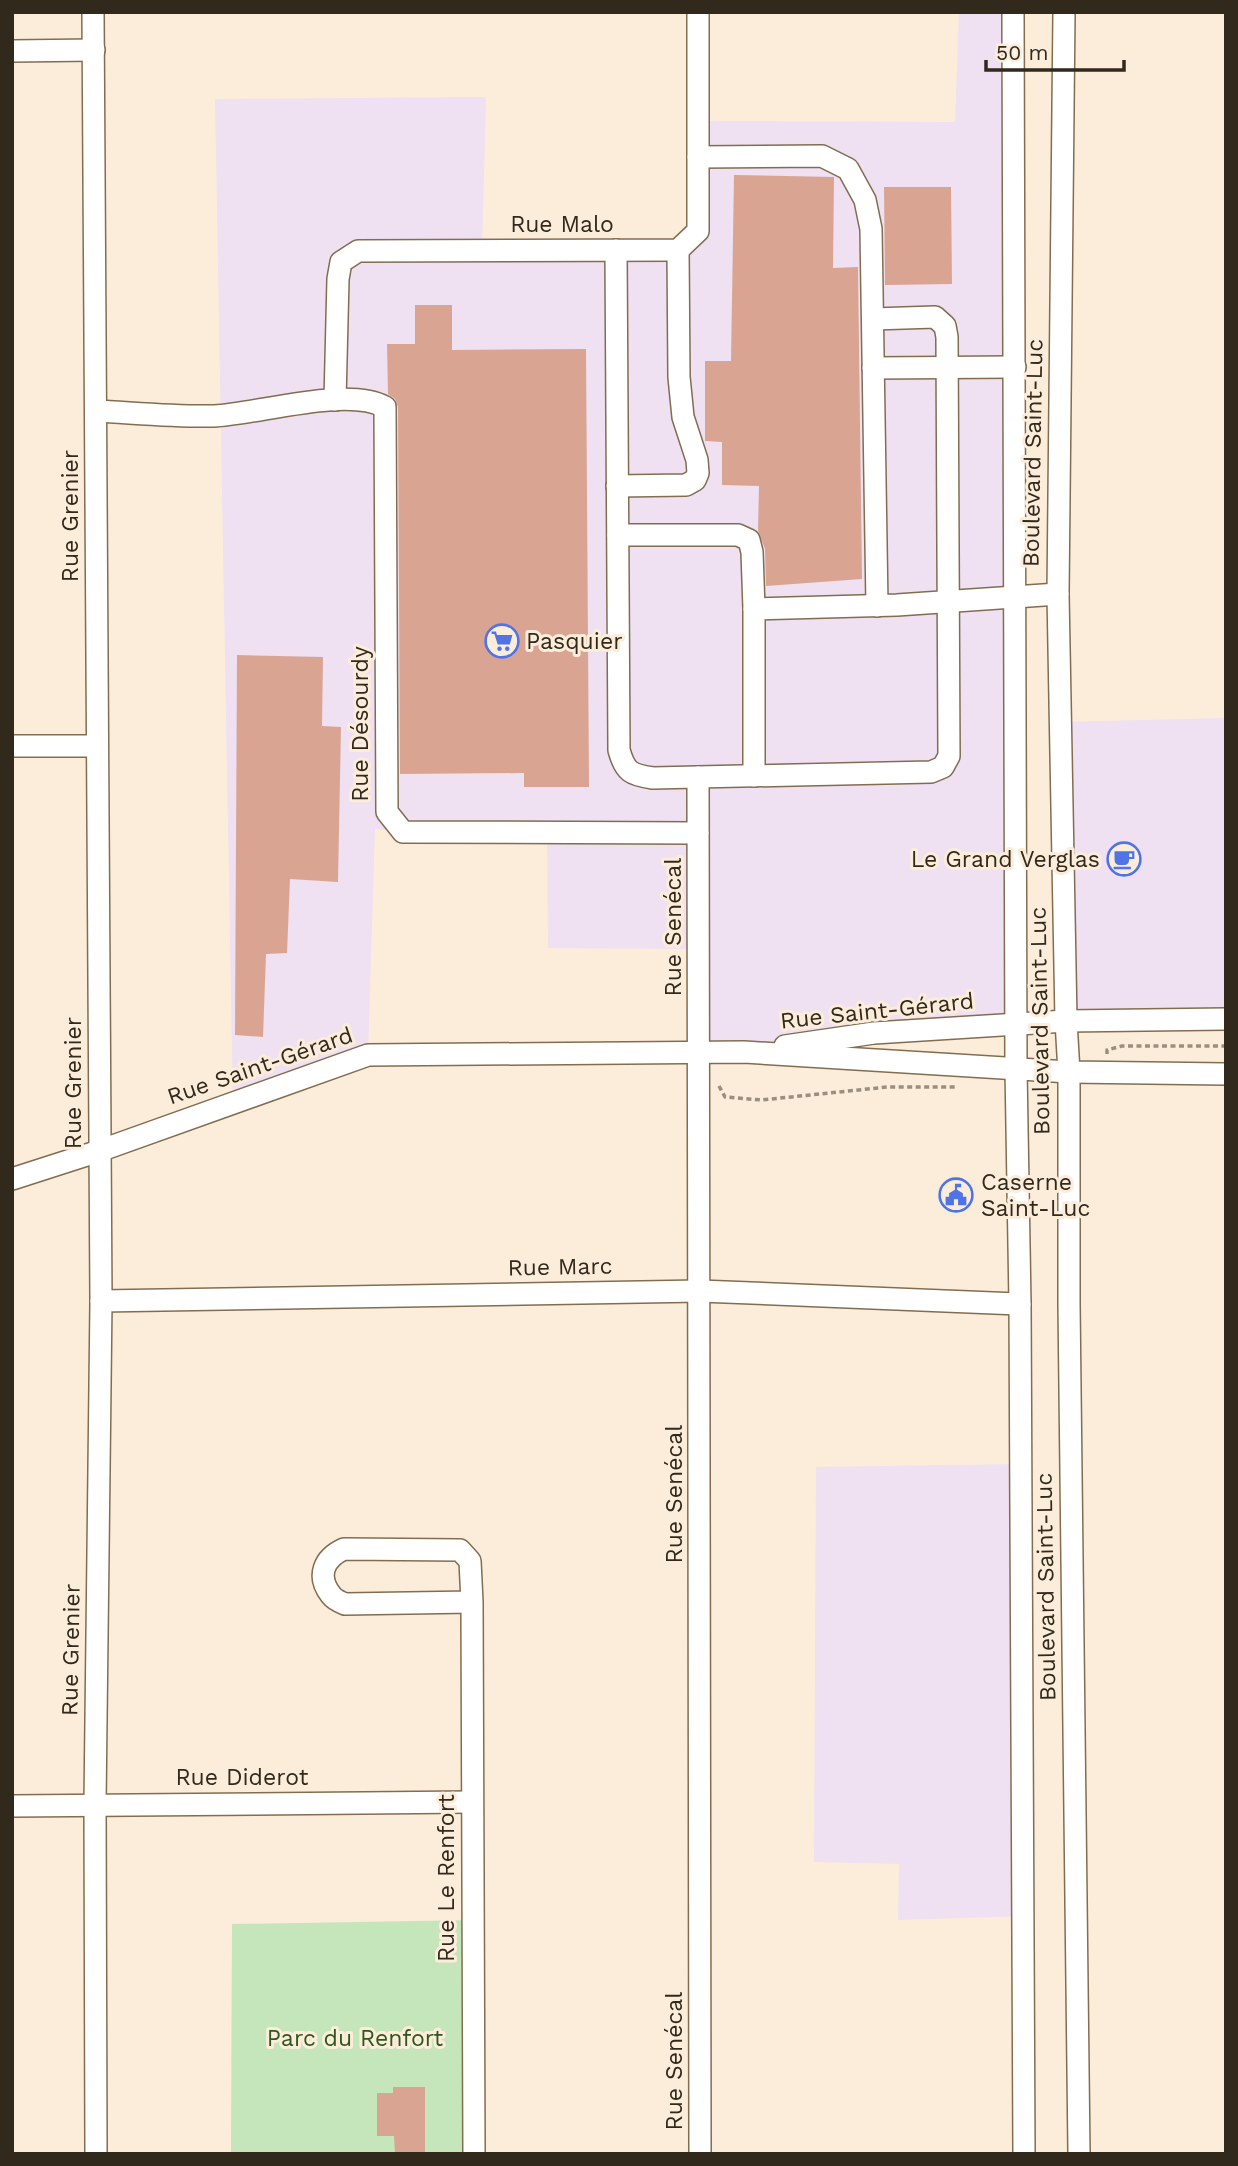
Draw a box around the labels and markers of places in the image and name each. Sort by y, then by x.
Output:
supermarket icon: Pasquier [483,622,521,660]
place label: Pasquier [526,628,623,655]
cafe icon: Le Grand Verglas [1105,840,1143,878]
place label: Le Grand Verglas [911,846,1100,873]
place label: Caserne Saint-Luc [981,1169,1090,1222]
public building icon: Caserne Saint-Luc [937,1176,975,1214]

